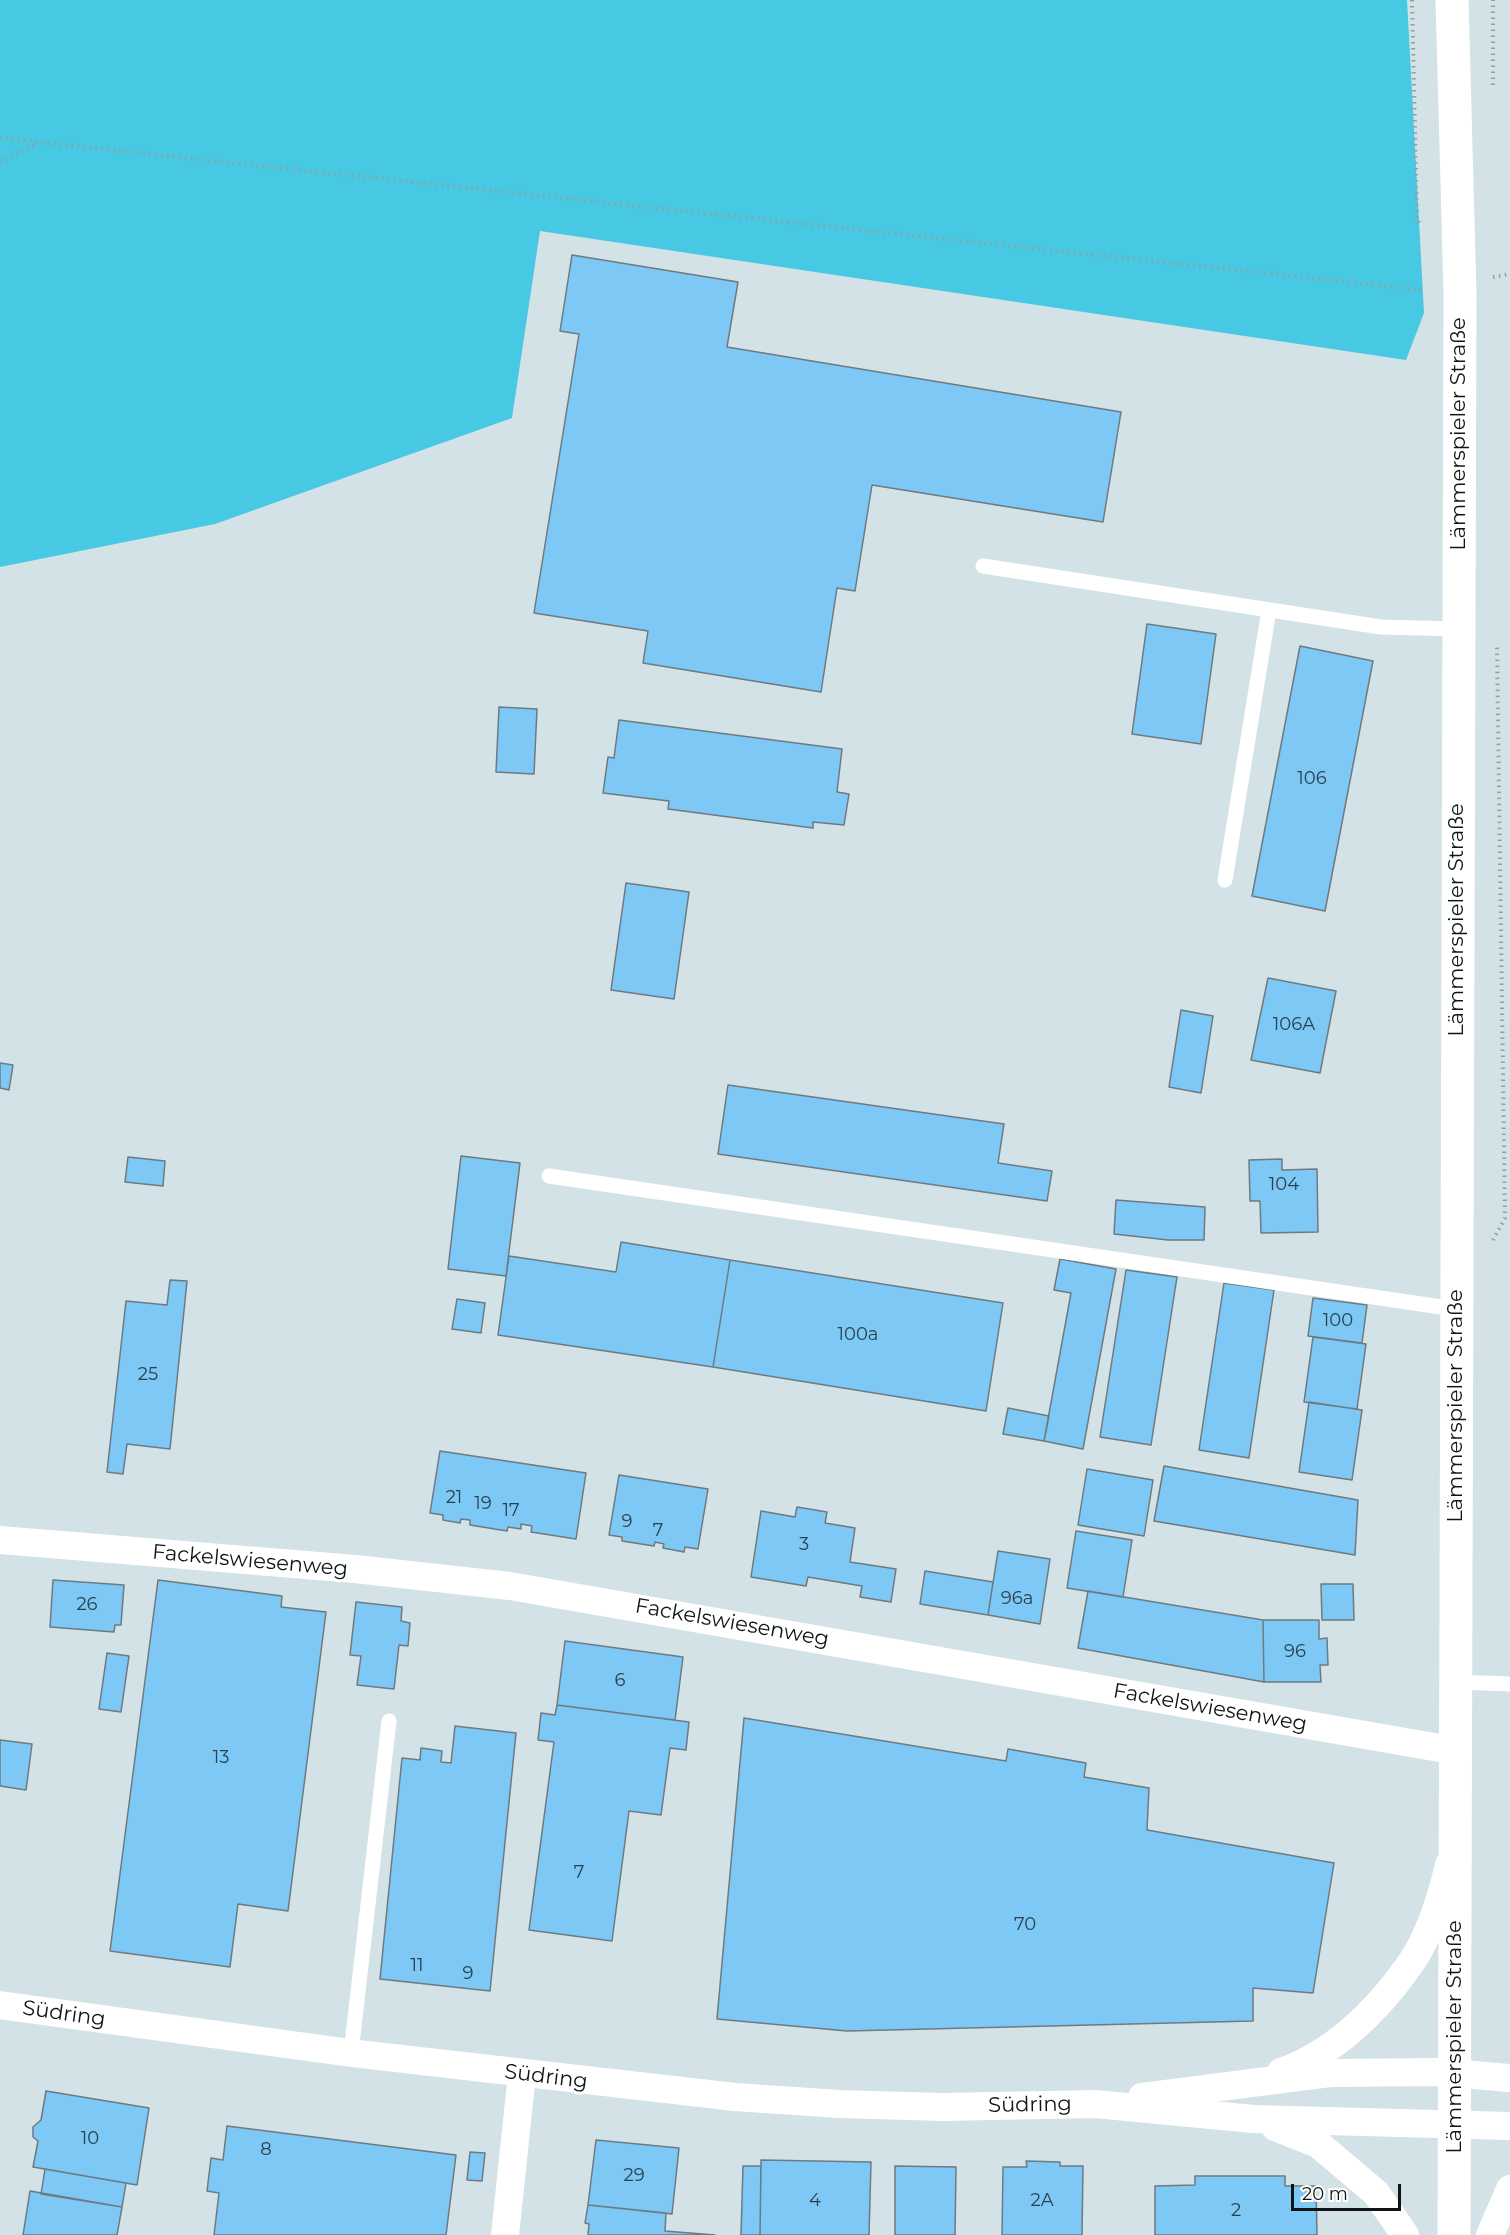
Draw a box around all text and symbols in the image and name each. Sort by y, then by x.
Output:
street label: Lämmerspieler Straße [1446,317,1472,551]
house number: 106 [1297,768,1327,790]
street label: Lämmerspieler Straße [1444,803,1470,1037]
house number: 106A [1273,1014,1315,1036]
house number: 104 [1269,1174,1299,1196]
street label: Lämmerspieler Straße [1443,1289,1469,1523]
house number: 100 [1323,1310,1353,1332]
house number: 100a [838,1324,878,1346]
house number: 25 [138,1364,158,1386]
house number: 21 [446,1487,462,1509]
house number: 19 [474,1493,492,1515]
house number: 17 [502,1500,520,1522]
house number: 9 [622,1511,632,1533]
house number: 7 [653,1520,663,1542]
house number: 3 [799,1534,809,1556]
street label: Fackelswiesenweg [151,1540,349,1582]
house number: 96a [1001,1588,1033,1610]
house number: 26 [76,1594,98,1616]
street label: Fackelswiesenweg [633,1594,831,1652]
house number: 96 [1284,1641,1306,1663]
house number: 6 [615,1670,625,1692]
street label: Fackelswiesenweg [1111,1679,1309,1737]
house number: 13 [213,1747,229,1769]
house number: 7 [574,1862,584,1884]
house number: 70 [1014,1914,1036,1936]
street label: Lämmerspieler Straße [1442,1920,1468,2154]
house number: 11 [411,1955,423,1977]
house number: 9 [463,1963,473,1985]
street label: Südring [21,1996,107,2032]
street label: Südring [503,2059,589,2095]
street label: Südring [988,2092,1072,2118]
house number: 10 [81,2128,99,2150]
house number: 8 [260,2139,272,2161]
house number: 29 [623,2165,645,2187]
scale bar [1294,2172,1404,2210]
text: 20 m [1302,2183,1348,2205]
house number: 4 [809,2190,821,2212]
house number: 2A [1030,2190,1054,2212]
house number: 2 [1231,2200,1241,2222]

